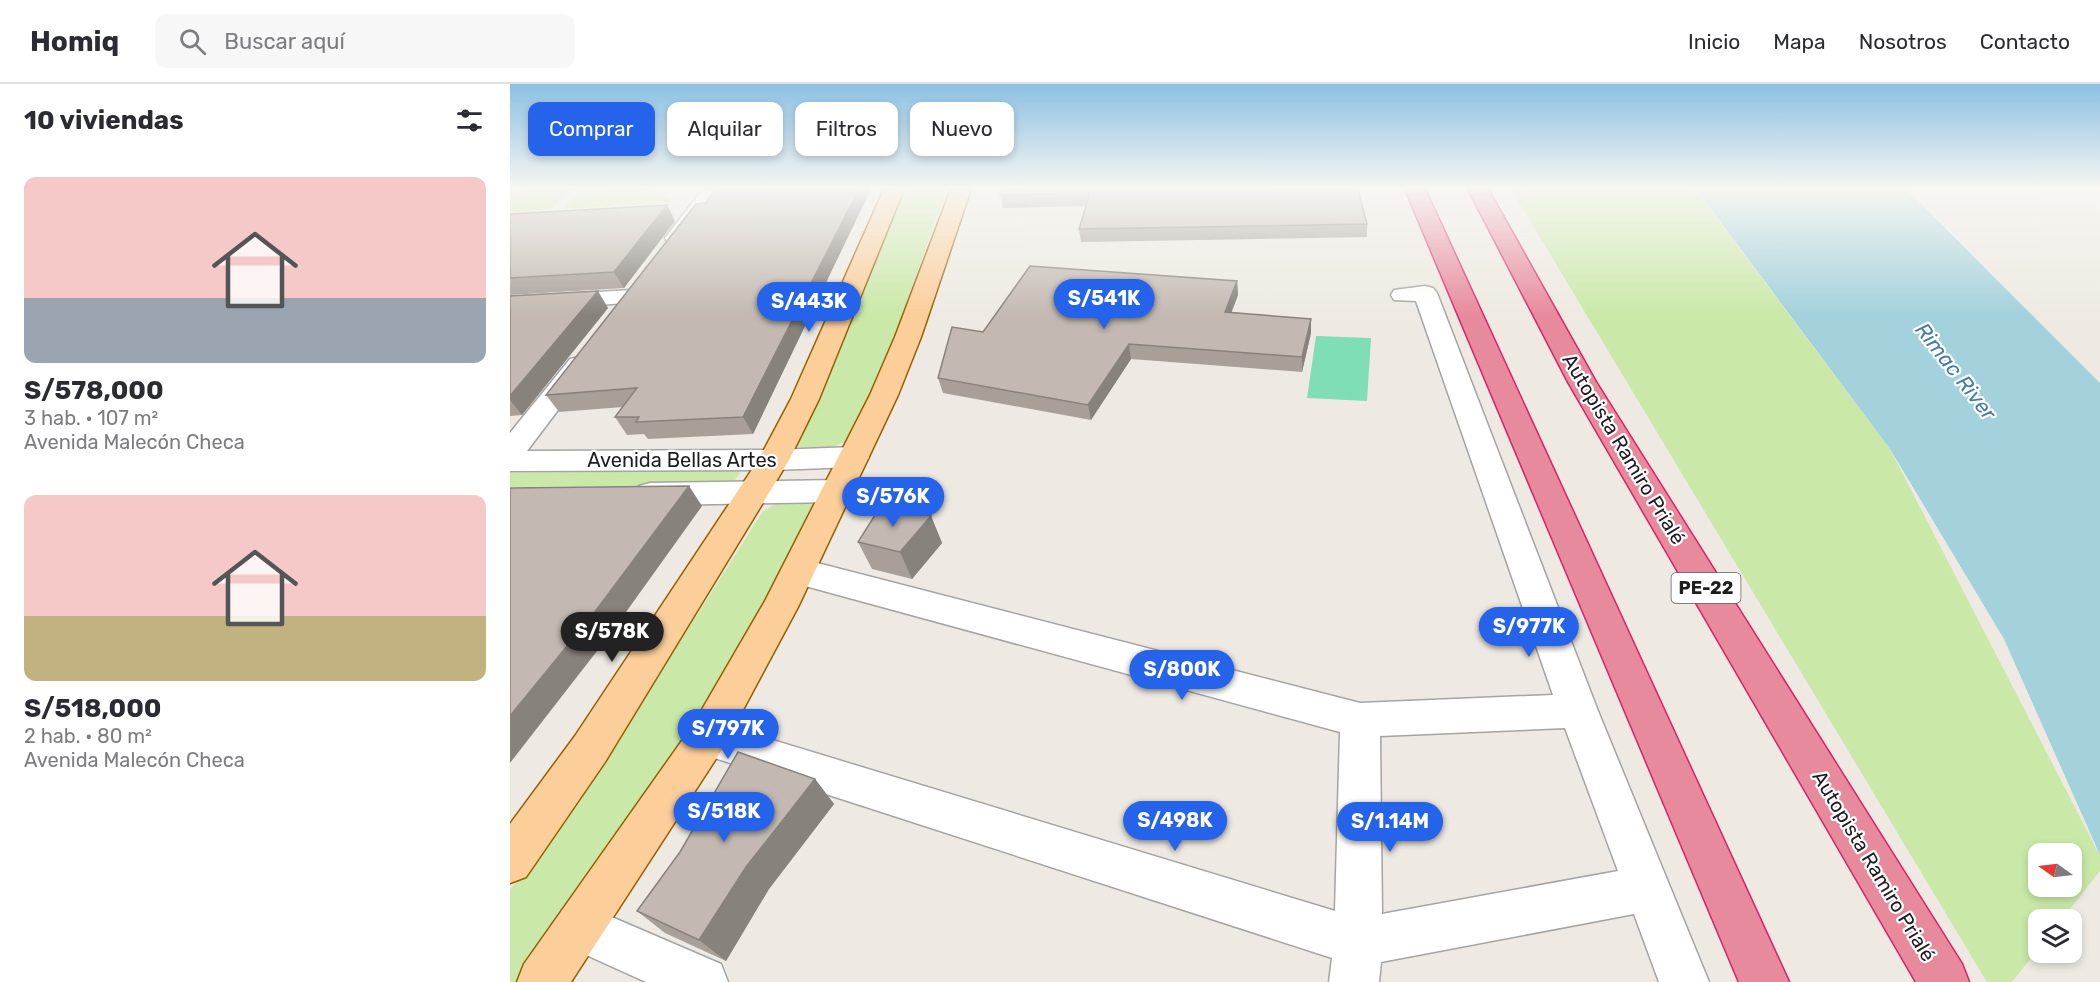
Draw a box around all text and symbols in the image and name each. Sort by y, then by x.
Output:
search box [155,14,575,68]
text: Homiq [30,25,119,58]
icon: search [176,25,209,58]
text: Buscar aquí [224,28,345,55]
text: Inicio [1688,29,1740,54]
text: Mapa [1773,29,1826,54]
text: Nosotros [1859,29,1947,54]
text: Contacto [1980,29,2070,54]
chip: Comprar [528,102,655,156]
chip: Alquilar [667,102,783,156]
chip: Filtros [795,102,898,156]
chip: Nuevo [910,102,1014,156]
icon: filters [453,104,486,137]
text: 10 viviendas [24,105,184,136]
icon: home [201,216,309,324]
pin: S/541K [1055,279,1153,330]
pin: S/443K [760,282,858,333]
text: S/541K [1068,286,1140,310]
text: S/443K [771,289,847,313]
water label: Rimac River [1910,317,2002,425]
street label: Autopista Ramiro Prialé [1558,349,1690,549]
text: S/578,000 [24,375,164,406]
text: 3 hab. · 107 m² [24,406,158,430]
text: Avenida Malecón Checa [24,430,245,454]
street label: Avenida Bellas Artes [587,448,777,472]
pin: S/576K [844,477,942,528]
text: S/576K [856,484,930,508]
icon: home [201,534,309,642]
road number: PE-22 [1672,573,1740,603]
pin: S/977K [1480,607,1578,658]
pin: S/578K [563,612,661,663]
text: S/977K [1493,614,1565,638]
text: S/578K [575,619,649,643]
pin: S/800K [1133,650,1231,701]
text: S/800K [1143,657,1221,681]
text: S/518,000 [24,693,162,724]
pin: S/797K [679,709,777,760]
text: S/797K [692,716,764,740]
text: 2 hab. · 80 m² [24,724,152,748]
text: Avenida Malecón Checa [24,748,245,772]
street label: Autopista Ramiro Prialé [1808,766,1940,966]
pin: S/518K [675,792,773,843]
text: S/518K [688,799,760,823]
pin: S/498K [1126,801,1224,852]
pin: S/1.14M [1335,802,1445,853]
text: S/498K [1137,808,1213,832]
text: S/1.14M [1351,809,1429,833]
north arrow [2028,843,2082,897]
map controls [2028,843,2082,963]
button: layers [2028,909,2082,963]

